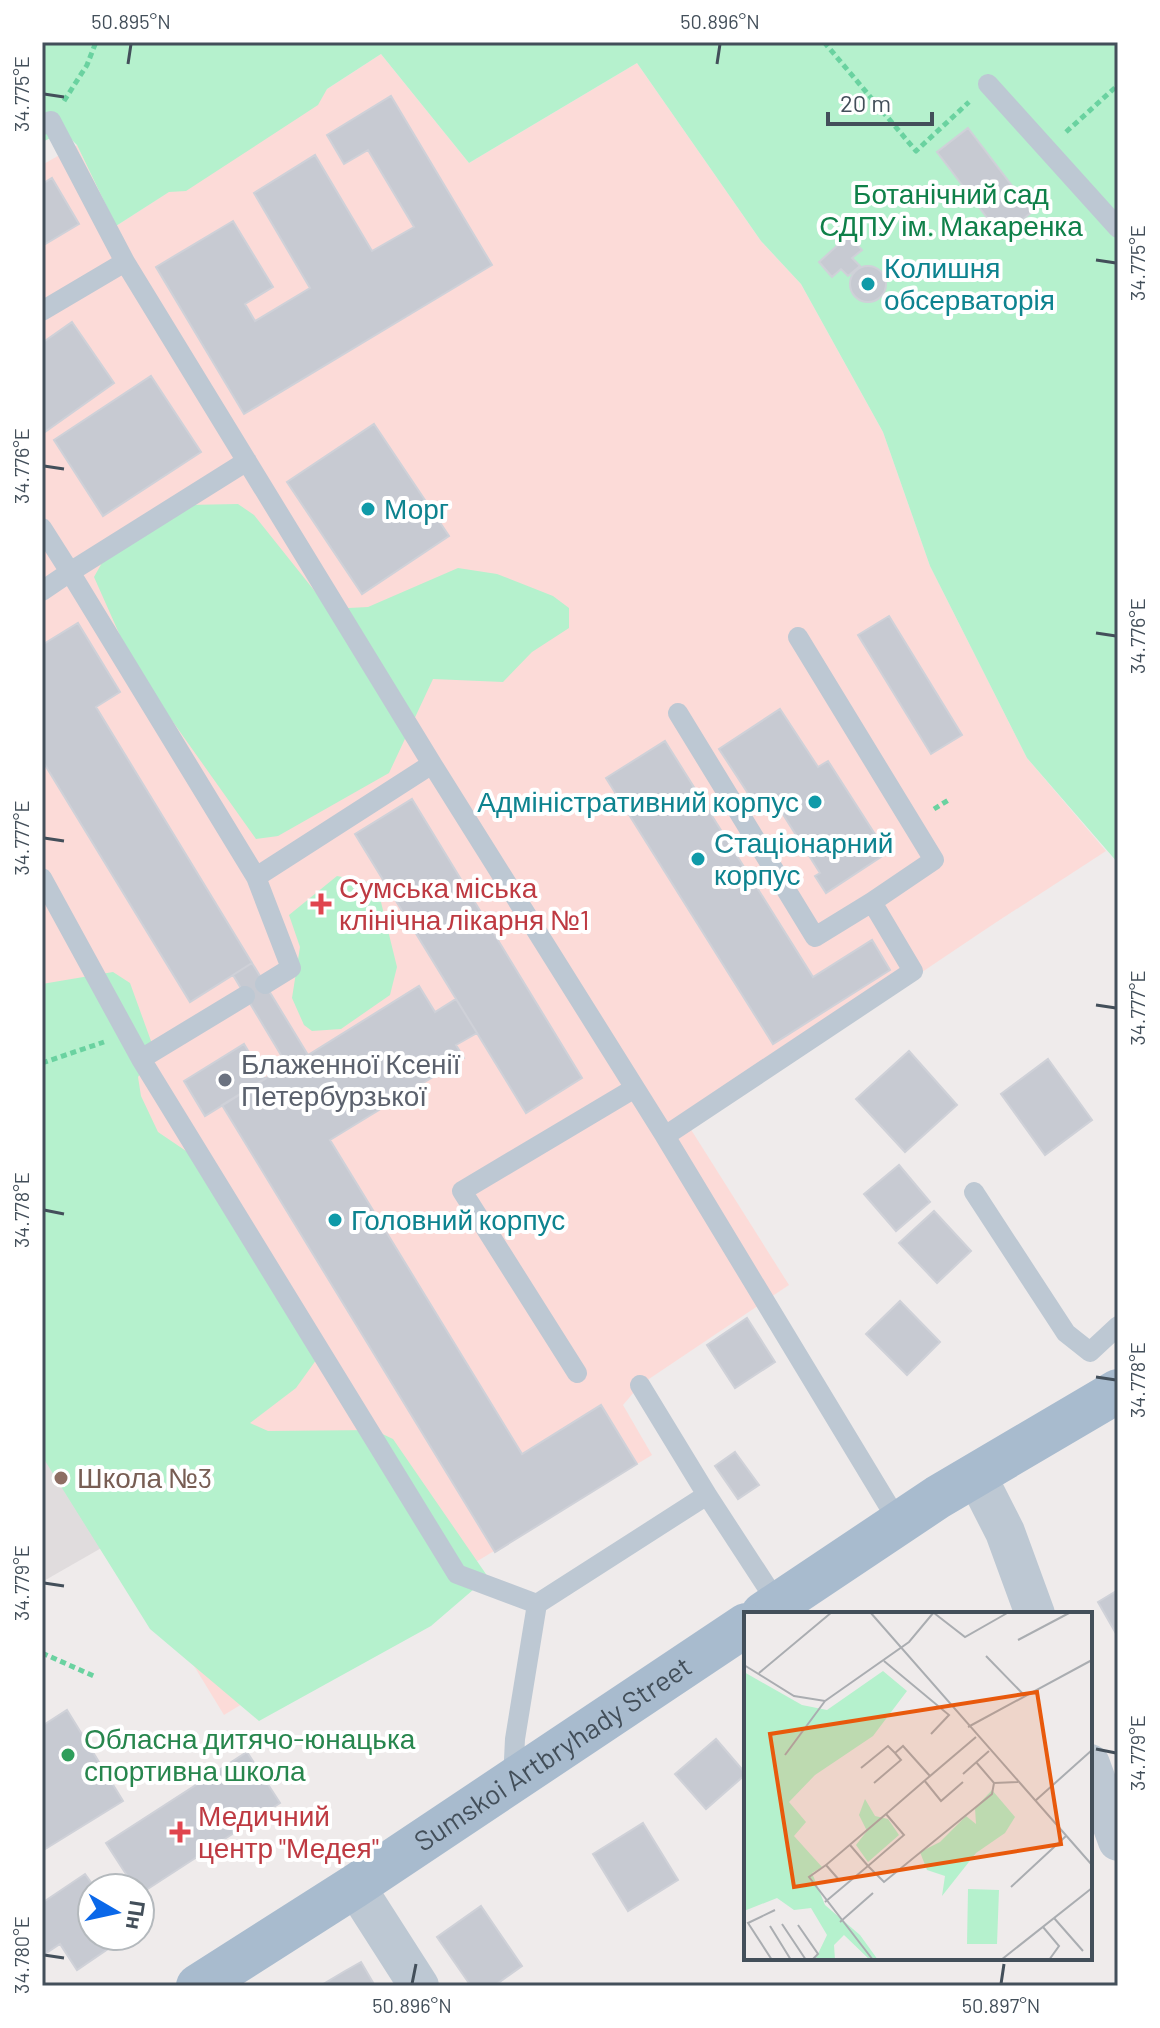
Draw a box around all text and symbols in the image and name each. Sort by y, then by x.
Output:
text: 50.895°N [91,9,171,33]
text: 50.896°N [680,9,760,33]
text: 34.775°E [9,56,33,132]
scale bar [828,76,932,126]
text: 20 m [840,88,891,117]
park label: Ботанічний сад СДПУ ім. Макаренка [819,176,1083,242]
text: 34.775°E [1125,225,1149,301]
place label: Колишня обсерваторія [884,250,1055,316]
marker: Колишня обсерваторія [859,275,877,293]
text: 34.776°E [9,428,33,504]
place label: Морг [384,491,449,525]
marker: Морг [359,500,377,518]
text: 34.776°E [1125,598,1149,674]
place label: Адміністративний корпус [477,784,799,818]
marker: Адміністративний корпус [806,793,824,811]
text: 34.777°E [9,801,33,875]
place label: Стаціонарний корпус [714,825,893,891]
marker: Стаціонарний корпус [689,850,707,868]
place label: Сумська міська клінічна лікарня №1 [339,870,590,936]
marker: Сумська міська клінічна лікарня №1 [310,893,332,915]
text: 34.777°E [1125,971,1149,1045]
place label: Блаженної Ксенії Петербурзької [241,1046,461,1112]
marker: Блаженної Ксенії Петербурзької [216,1071,234,1089]
text: 34.778°E [9,1172,33,1248]
place label: Головний корпус [351,1202,565,1236]
marker: Головний корпус [326,1211,344,1229]
text: 34.778°E [1125,1342,1149,1418]
place label: Школа №3 [77,1460,212,1494]
marker: Школа №3 [52,1469,70,1487]
text: 34.779°E [9,1545,33,1621]
inset map [744,1612,1092,1960]
street label: Sumskoi Artbryhady Street [407,1648,697,1858]
text: 34.779°E [1125,1715,1149,1791]
place label: Обласна дитячо-юнацька спортивна школа [84,1721,416,1787]
marker: Обласна дитячо-юнацька спортивна школа [59,1746,77,1764]
place label: Медичний центр "Медея" [198,1798,379,1864]
marker: Медичний центр "Медея" [169,1821,191,1843]
north arrow [76,1872,156,1952]
text: Пн [122,1899,152,1932]
text: 34.780°E [9,1916,33,1994]
text: 50.896°N [372,1993,452,2017]
text: 50.897°N [962,1993,1040,2017]

